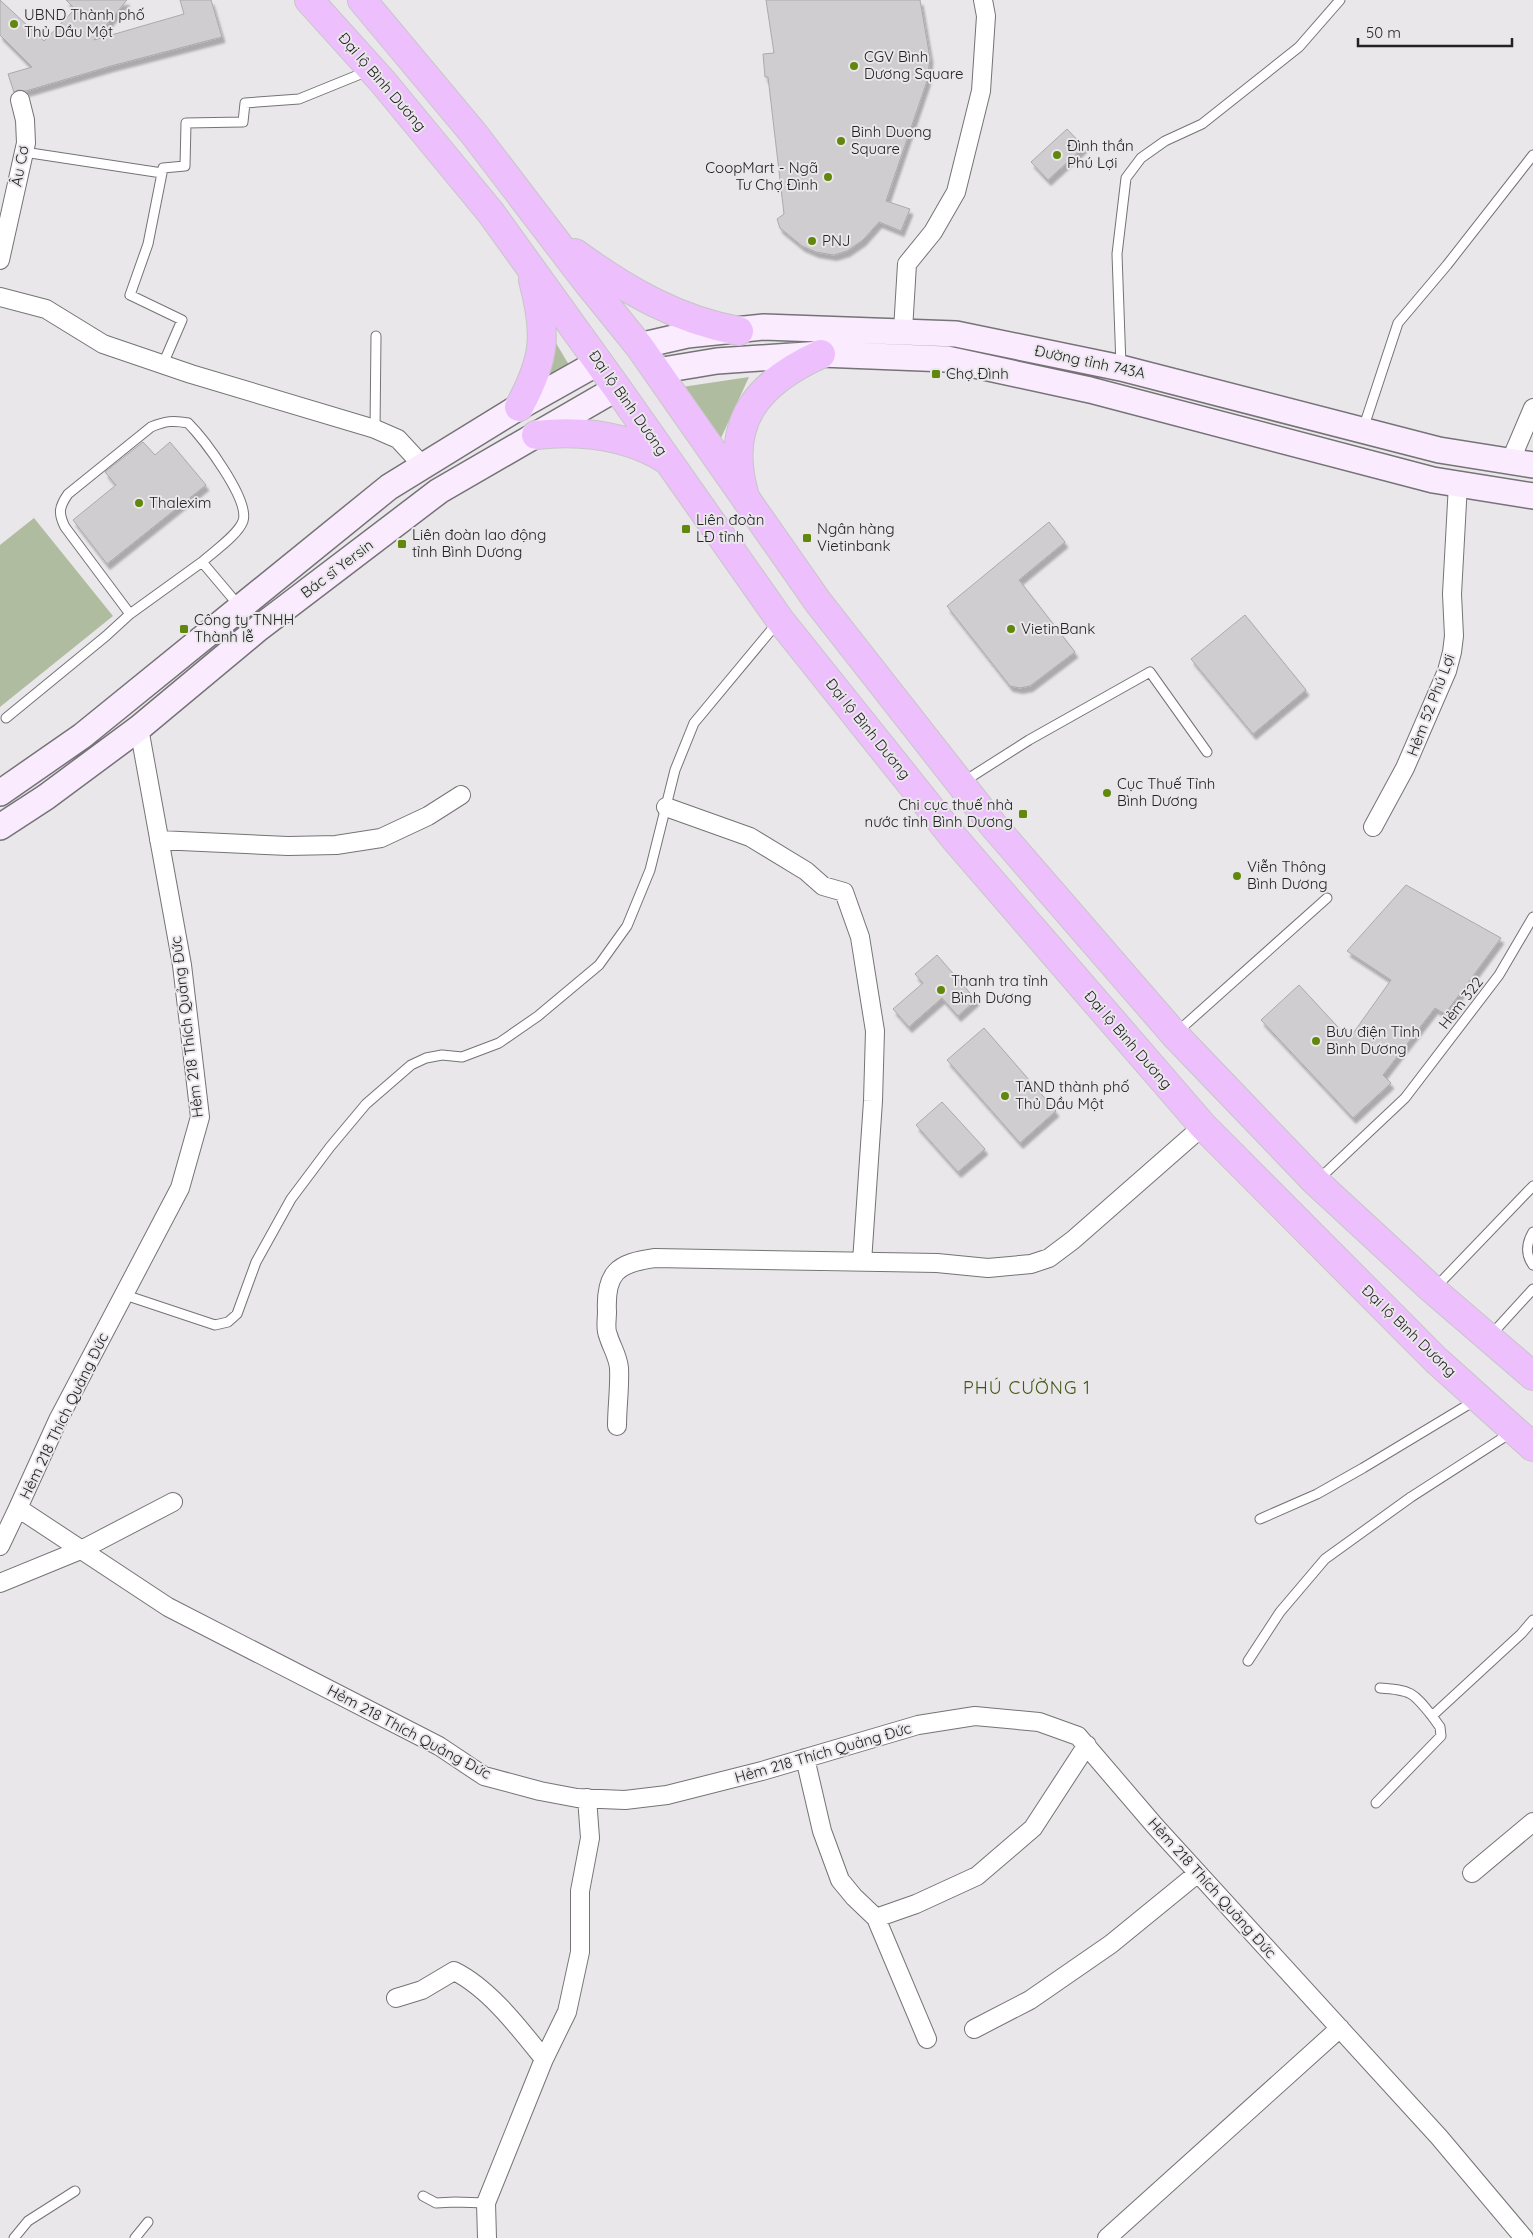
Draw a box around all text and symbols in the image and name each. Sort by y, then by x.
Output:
place label: UBND Thành phố Thủ Dầu Một [24,5,145,41]
scale bar [1358,15,1512,47]
marker: UBND Thành phố Thủ Dầu Một [8,18,20,30]
text: 50 m [1366,23,1401,42]
street label: Đại lộ Bình Dương [334,28,430,135]
place label: CGV Bình Dương Square [864,47,964,83]
marker: CGV Bình Dương Square [848,60,860,72]
place label: Binh Duong Square [851,122,932,158]
marker: Binh Duong Square [835,135,847,147]
place label: Đình thần Phú Lợi [1067,136,1134,172]
street label: Âu Cơ [6,144,33,188]
marker: Đình thần Phú Lợi [1051,149,1063,161]
place label: CoopMart - Ngã Tư Chợ Đình [705,158,818,194]
marker: CoopMart - Ngã Tư Chợ Đình [822,171,834,183]
place label: PNJ [822,231,850,250]
marker: PNJ [806,235,818,247]
street label: Đường tỉnh 743A [1033,341,1147,383]
street label: Đại lộ Bình Dương [585,346,672,459]
place label: Chợ Đình [946,364,1009,383]
marker: Chợ Đình [930,368,942,380]
place label: Thalexim [149,493,211,512]
marker: Thalexim [133,497,145,509]
place label: Liên đoàn LĐ tỉnh [696,510,764,546]
place label: Ngân hàng Vietinbank [817,519,895,555]
marker: Liên đoàn LĐ tỉnh [680,523,692,535]
place label: Liên đoàn lao động tỉnh Bình Dương [412,525,546,561]
marker: Ngân hàng Vietinbank [801,532,813,544]
street label: Bác sĩ Yersin [297,535,377,602]
marker: Liên đoàn lao động tỉnh Bình Dương [396,538,408,550]
place label: Công ty TNHH Thành lễ [194,610,294,646]
place label: VietinBank [1021,619,1095,638]
marker: Công ty TNHH Thành lễ [178,623,190,635]
marker: VietinBank [1005,623,1017,635]
street label: Hẻm 52 Phú Lợi [1402,651,1459,759]
street label: Đại lộ Bình Dương [822,674,915,783]
place label: Cục Thuế Tỉnh Bình Dương [1117,774,1215,810]
marker: Cục Thuế Tỉnh Bình Dương [1101,787,1113,799]
place label: Chi cục thuế nhà nước tỉnh Bình Dương [865,795,1013,831]
marker: Chi cục thuế nhà nước tỉnh Bình Dương [1017,808,1029,820]
place label: Viễn Thông Bình Dương [1247,857,1328,893]
marker: Viễn Thông Bình Dương [1231,870,1243,882]
street label: Hẻm 218 Thích Quảng Đức [166,935,207,1119]
place label: Thanh tra tỉnh Bình Dương [951,971,1048,1007]
street label: Hẻm 322 [1434,973,1487,1033]
marker: Thanh tra tỉnh Bình Dương [935,984,947,996]
street label: Đại lộ Bình Dương [1080,986,1176,1093]
place label: Bưu điện Tỉnh Bình Dương [1326,1022,1420,1058]
marker: Bưu điện Tỉnh Bình Dương [1310,1035,1322,1047]
place label: TAND thành phố Thủ Dầu Một [1015,1077,1129,1113]
marker: TAND thành phố Thủ Dầu Một [999,1090,1011,1102]
street label: Đại lộ Bình Dương [1358,1281,1461,1381]
street label: Hẻm 218 Thích Quảng Đức [15,1329,112,1502]
district label: PHÚ CƯỜNG 1 [963,1376,1091,1399]
street label: Hẻm 218 Thích Quảng Đức [324,1680,495,1783]
street label: Hẻm 218 Thích Quảng Đức [732,1718,914,1787]
street label: Hẻm 218 Thích Quảng Đức [1144,1813,1281,1962]

